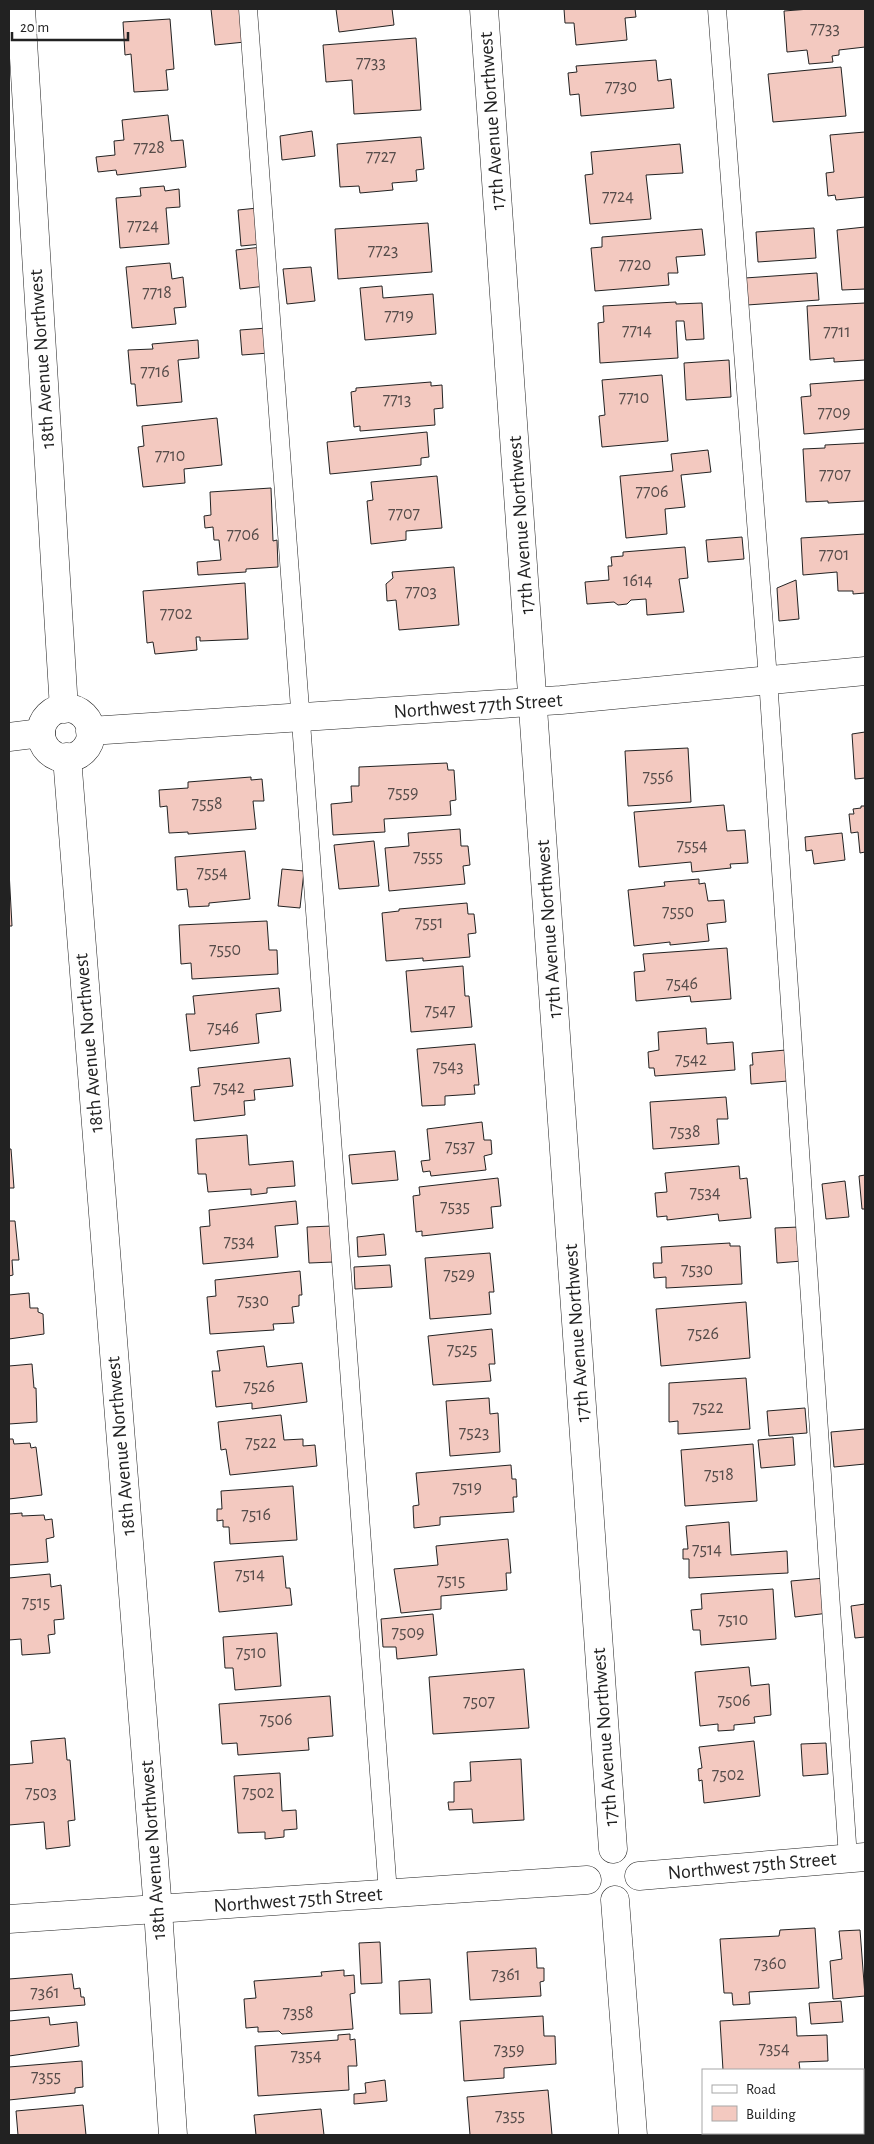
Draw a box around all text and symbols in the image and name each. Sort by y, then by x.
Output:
scale bar [12,10,129,42]
text: 20 m [20,20,49,35]
house number: 7733 [810,20,840,38]
street label: 17th Avenue Northwest [476,30,508,211]
house number: 7733 [356,54,386,72]
house number: 7730 [605,78,637,96]
house number: 7728 [133,139,165,157]
house number: 7727 [366,148,396,166]
house number: 7724 [602,188,634,206]
house number: 7724 [127,217,159,235]
house number: 7723 [368,242,398,260]
house number: 7720 [619,256,651,274]
street label: 18th Avenue Northwest [26,268,58,449]
house number: 7718 [142,284,172,302]
house number: 7719 [384,307,414,325]
house number: 7714 [622,322,652,340]
house number: 7711 [823,323,851,341]
house number: 7716 [140,363,170,381]
house number: 7710 [619,389,649,407]
house number: 7713 [383,391,411,409]
house number: 7709 [818,404,850,422]
street label: 17th Avenue Northwest [505,434,537,615]
house number: 7710 [155,447,185,465]
house number: 7707 [819,466,851,484]
house number: 7706 [636,483,668,501]
house number: 7707 [388,505,420,523]
house number: 7706 [227,526,259,544]
house number: 7701 [819,546,849,564]
house number: 1614 [623,572,653,590]
house number: 7703 [405,583,437,601]
house number: 7702 [160,605,192,623]
street label: Northwest 77th Street [393,690,564,722]
house number: 7556 [642,768,674,786]
house number: 7559 [387,784,419,802]
house number: 7558 [191,795,223,813]
house number: 7554 [676,837,708,855]
street label: 17th Avenue Northwest [533,838,565,1019]
house number: 7555 [413,848,443,866]
house number: 7554 [196,864,228,882]
house number: 7550 [662,903,694,921]
house number: 7551 [415,914,443,932]
house number: 7550 [209,941,241,959]
street label: 18th Avenue Northwest [71,952,107,1134]
house number: 7546 [666,975,698,993]
house number: 7547 [424,1002,456,1020]
house number: 7546 [207,1019,239,1037]
house number: 7542 [675,1051,707,1069]
house number: 7543 [432,1058,464,1076]
house number: 7542 [213,1079,245,1097]
house number: 7538 [670,1123,700,1141]
house number: 7537 [445,1138,475,1156]
house number: 7534 [689,1184,721,1202]
house number: 7535 [440,1198,470,1216]
house number: 7534 [223,1233,255,1251]
street label: 17th Avenue Northwest [561,1242,593,1423]
house number: 7530 [681,1261,713,1279]
house number: 7529 [443,1266,475,1284]
house number: 7530 [237,1292,269,1310]
house number: 7526 [687,1325,719,1343]
house number: 7525 [447,1341,477,1359]
street label: 18th Avenue Northwest [103,1355,139,1537]
house number: 7526 [243,1378,275,1396]
house number: 7522 [692,1399,724,1417]
house number: 7523 [459,1424,489,1442]
house number: 7522 [245,1434,277,1452]
house number: 7518 [704,1466,734,1484]
house number: 7519 [452,1479,482,1497]
house number: 7516 [241,1506,271,1524]
house number: 7514 [692,1541,722,1559]
house number: 7514 [235,1566,265,1584]
house number: 7515 [437,1572,465,1590]
house number: 7515 [22,1594,50,1612]
house number: 7510 [718,1611,748,1629]
house number: 7509 [392,1624,425,1642]
house number: 7510 [236,1644,266,1662]
street label: 17th Avenue Northwest [589,1646,621,1827]
house number: 7506 [718,1692,751,1710]
house number: 7507 [463,1693,495,1711]
house number: 7506 [260,1711,293,1729]
street label: 18th Avenue Northwest [137,1759,169,1940]
house number: 7502 [712,1766,744,1784]
house number: 7503 [25,1784,57,1802]
house number: 7502 [242,1784,274,1802]
street label: Northwest 75th Street [667,1849,838,1883]
street label: Northwest 75th Street [213,1884,384,1916]
house number: 7360 [754,1955,786,1973]
house number: 7361 [491,1966,521,1984]
house number: 7361 [30,1984,60,2002]
house number: 7358 [283,2004,313,2022]
house number: 7354 [758,2040,790,2058]
house number: 7359 [494,2041,524,2059]
house number: 7354 [290,2047,322,2065]
house number: 7355 [31,2068,61,2086]
legend [702,2069,864,2134]
text: Road [746,2082,776,2097]
house number: 7355 [495,2107,525,2125]
text: Building [746,2107,796,2122]

